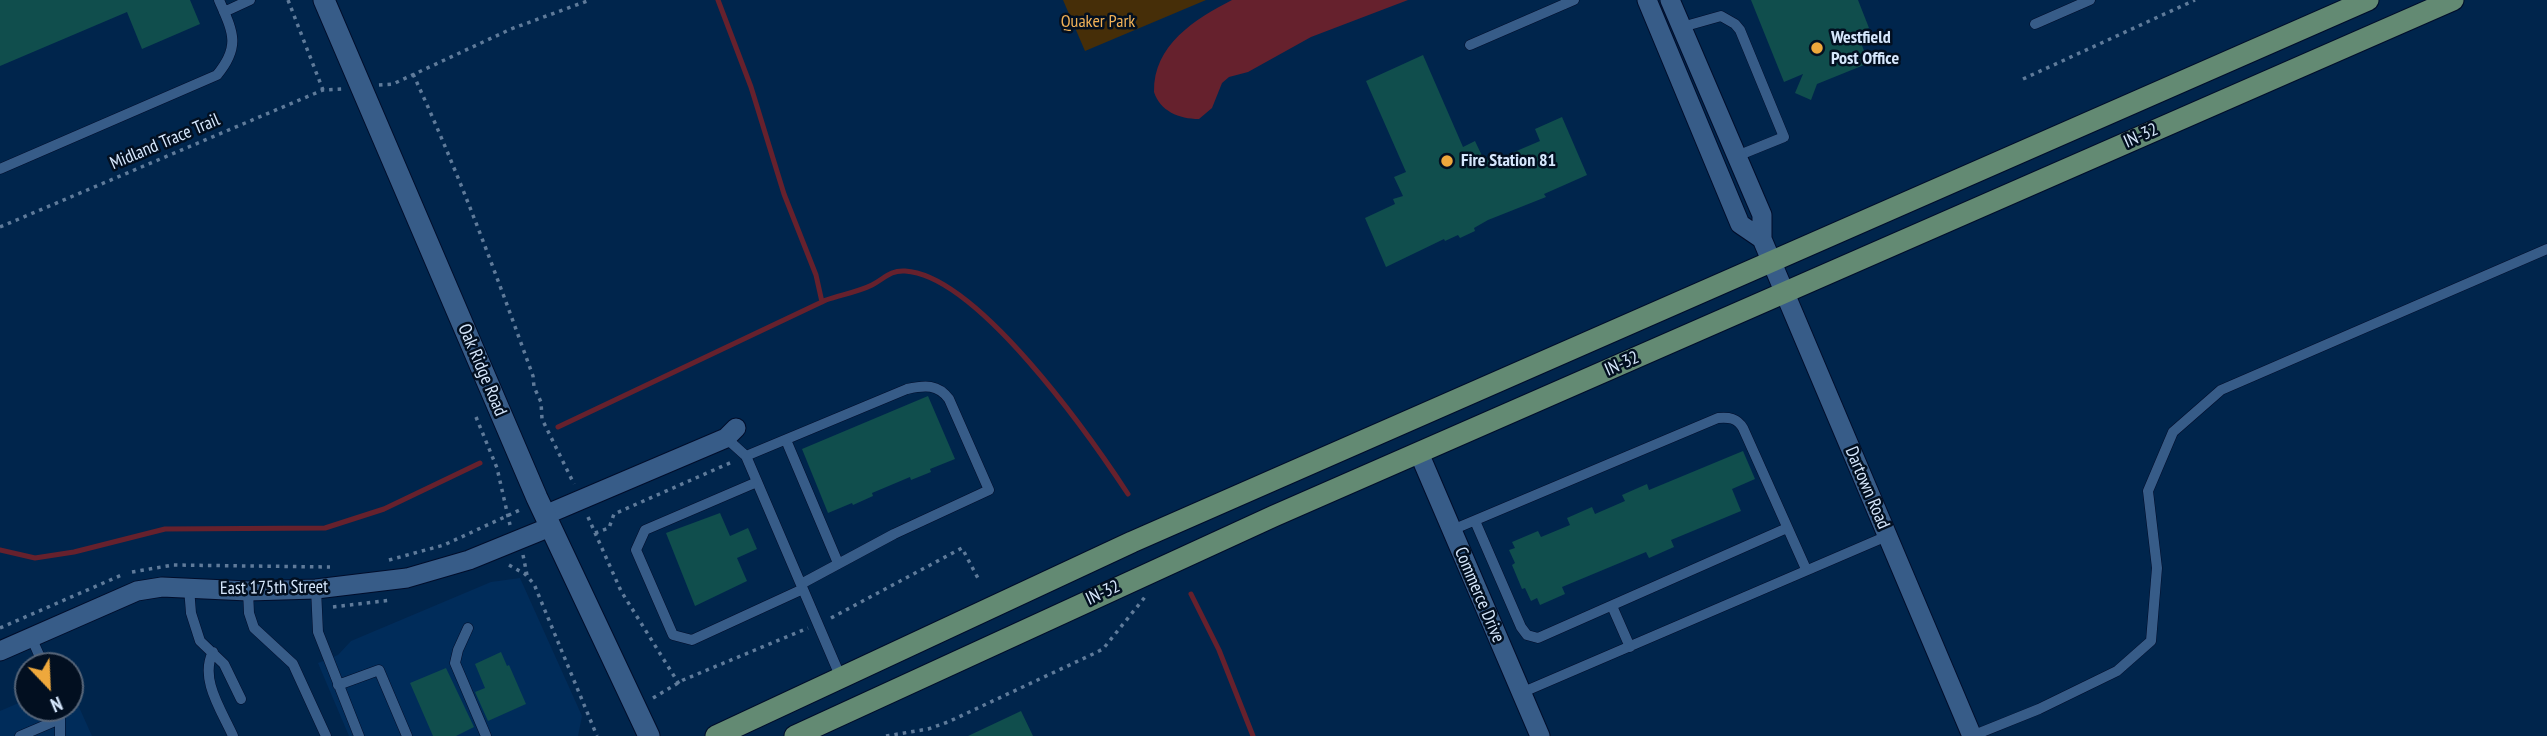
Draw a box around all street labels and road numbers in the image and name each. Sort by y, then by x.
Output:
street label: Midland Trace Trail [107,109,223,175]
street label: IN-32 [2120,119,2162,153]
street label: Oak Ridge Road [453,321,511,419]
street label: IN-32 [1601,347,1643,381]
street label: Dartown Road [1840,444,1894,532]
street label: Commerce Drive [1449,544,1509,646]
street label: East 175th Street [220,576,328,600]
street label: IN-32 [1082,576,1124,610]

